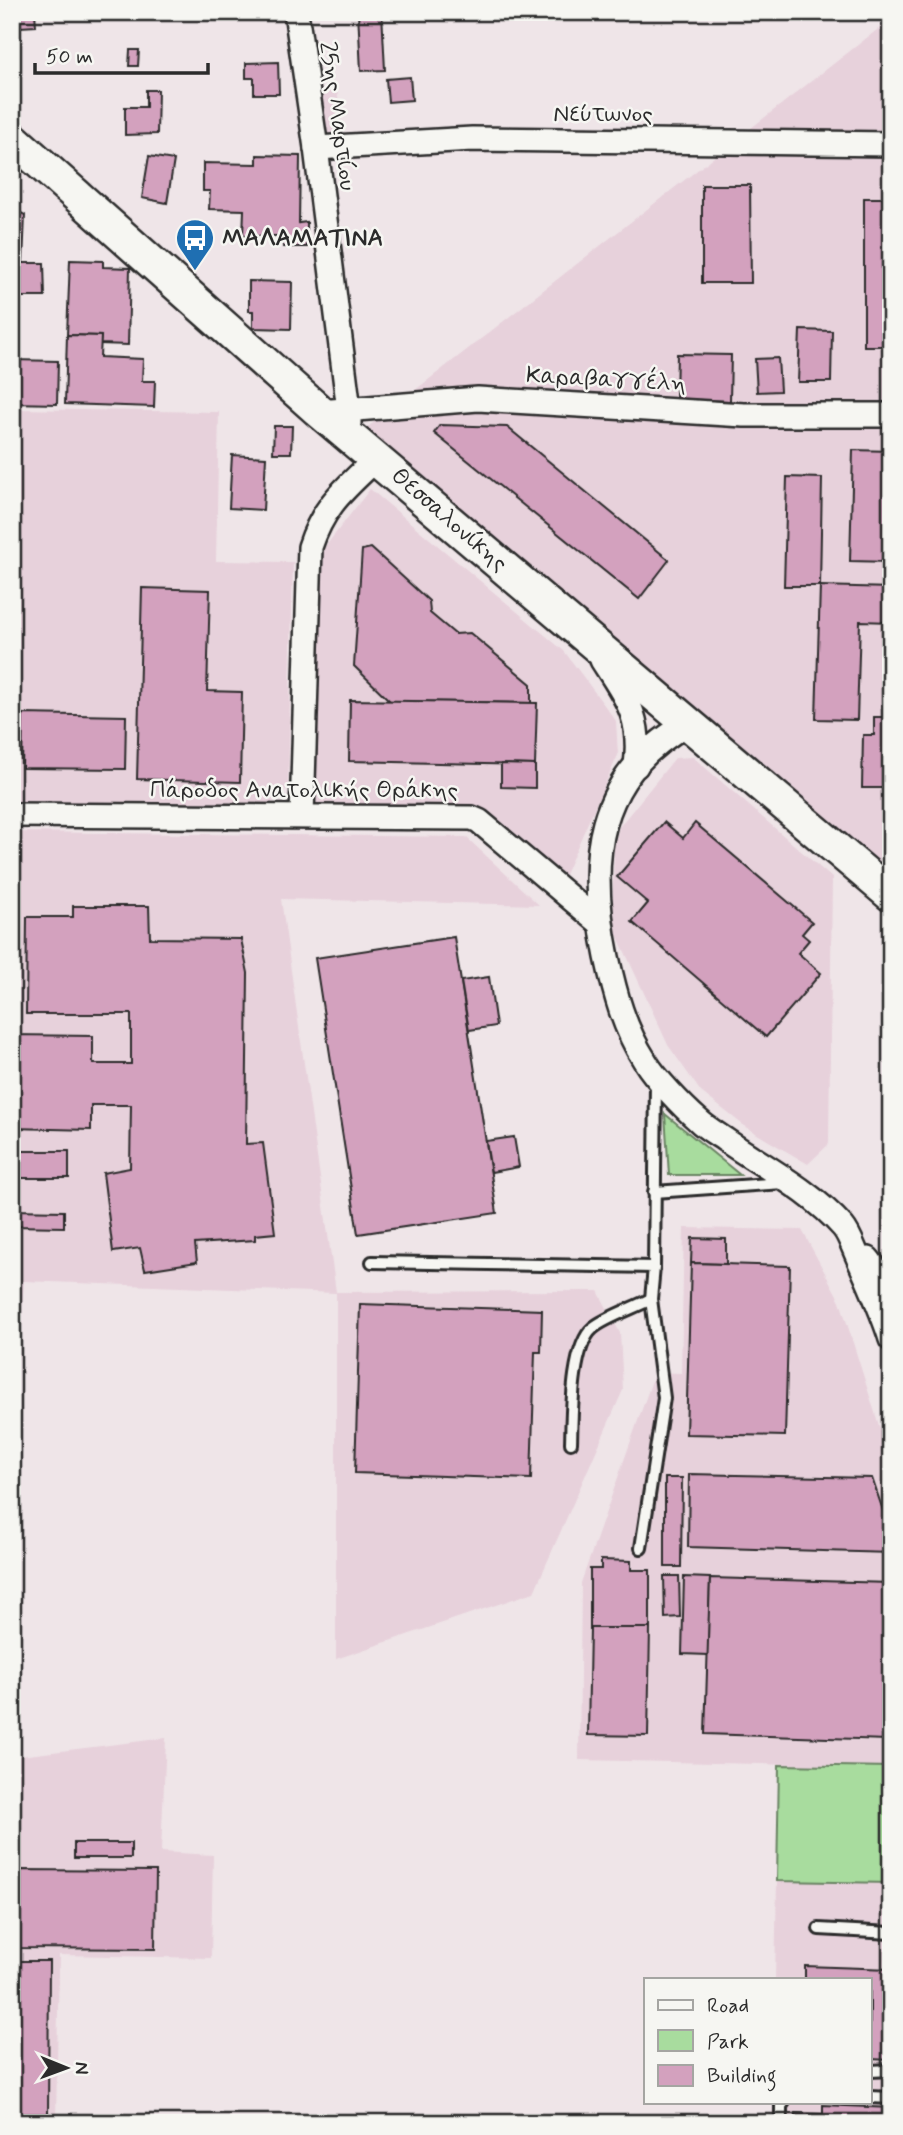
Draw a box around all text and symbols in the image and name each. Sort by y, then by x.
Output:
scale bar [35,32,208,76]
street label: 25ης Μαρτίου [311,39,363,193]
text: 50 m [46,43,93,71]
street label: Νεύτωνος [553,99,653,130]
bus stop icon: ΜΑΛΑΜΑΤΙΝΑ [174,217,216,272]
place label: ΜΑΛΑΜΑΤΙΝΑ [222,223,383,254]
street label: Καραβαγγέλη [525,359,687,400]
street label: Θεσσαλονίκης [384,461,514,579]
street label: Πάροδος Ανατολικής Θράκης [150,775,458,806]
legend [644,1978,872,2104]
text: Road [707,1992,749,2020]
text: Park [707,2028,749,2056]
north arrow [32,2034,102,2104]
text: N [69,2062,94,2075]
text: Building [707,2062,777,2092]

